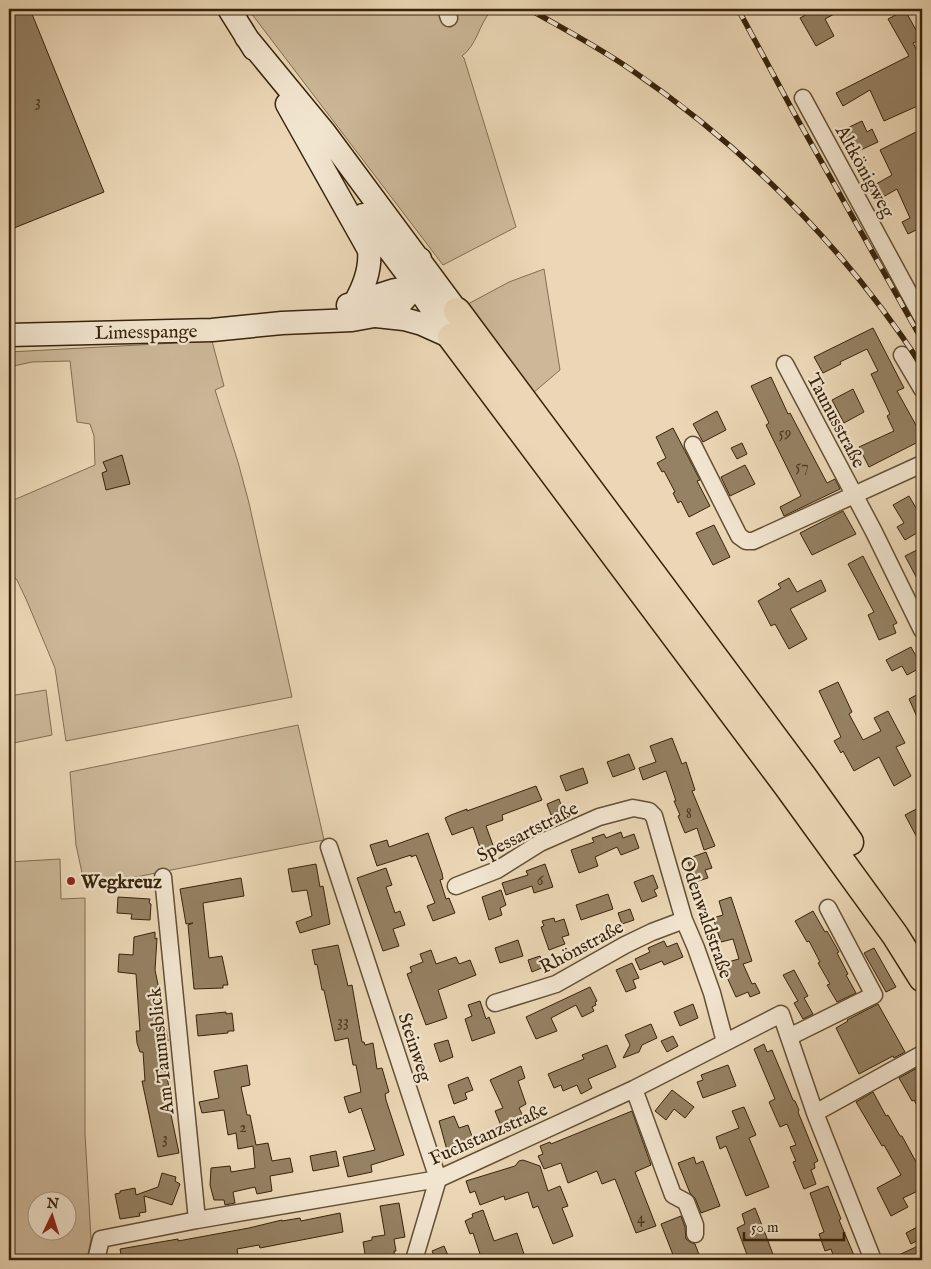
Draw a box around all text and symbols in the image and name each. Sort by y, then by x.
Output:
house number: 3 [35,92,41,112]
street label: Altkönigweg [829,121,900,223]
street label: Limesspange [94,320,198,346]
street label: Taunusstraße [800,369,870,473]
house number: 59 [779,424,791,444]
house number: 57 [795,457,809,477]
street label: Spessartstraße [473,797,583,869]
house number: 8 [686,804,692,824]
street label: Odenwaldstraße [673,854,737,982]
place label: Wegkreuz [80,871,162,895]
house number: 6 [537,871,544,891]
marker: Wegkreuz [65,875,77,887]
street label: Rhönstraße [536,916,628,980]
street label: Am Taunusblick [143,985,181,1116]
street label: Steinweg [392,1010,437,1086]
house number: 33 [337,1012,349,1032]
street label: Fuchstanzstraße [426,1098,552,1172]
house number: 2 [239,1118,247,1138]
house number: 3 [162,1129,168,1149]
north arrow [28,1192,78,1242]
text: N [45,1195,60,1213]
house number: 4 [637,1209,645,1229]
scale bar [744,1209,844,1241]
text: 50 m [751,1218,779,1237]

